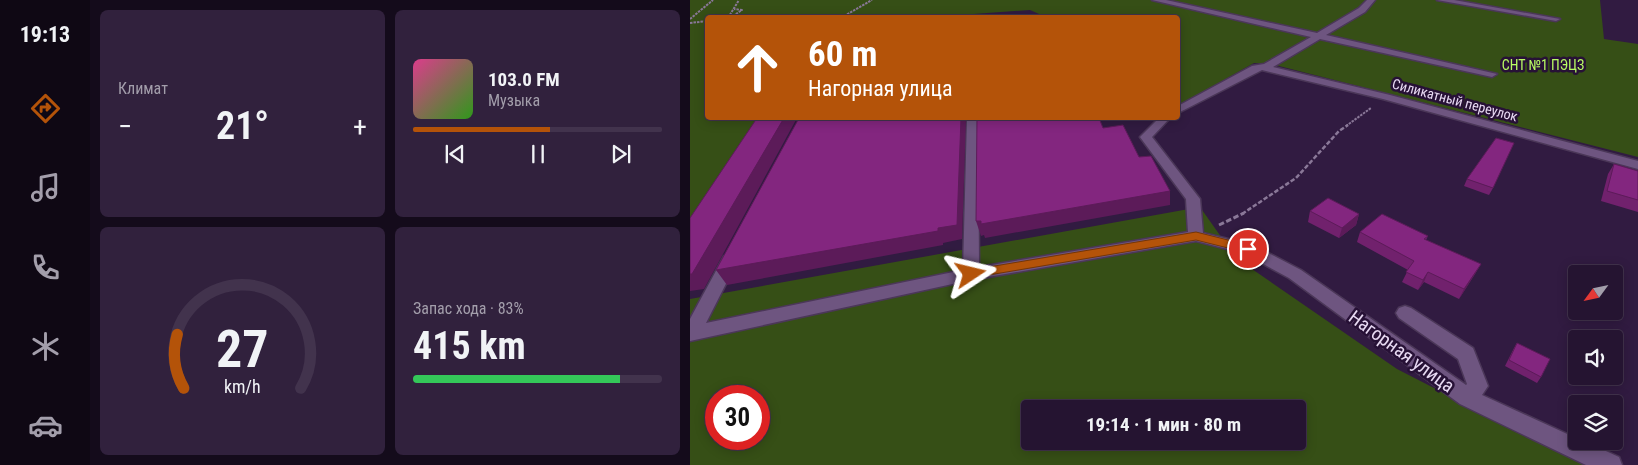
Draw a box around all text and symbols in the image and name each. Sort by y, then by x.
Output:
text: 19:13 [20,22,70,47]
text: 60 m [808,34,877,75]
icon: ahead [725,35,790,100]
park label: СНТ №1 ПЭЦЗ [1502,57,1584,73]
text: 103.0 FM [488,68,560,91]
text: Нагорная улица [808,76,953,101]
street label: Силикатный переулок [1391,76,1520,125]
text: Климат [118,79,168,98]
icon: directions [28,91,63,126]
text: Музыка [488,91,540,110]
text: 21° [216,104,269,148]
text: − [118,110,132,143]
text: + [353,110,367,143]
icon: previous [441,140,469,168]
icon: pause [524,140,552,168]
icon: next [607,140,635,168]
icon: music [28,170,63,205]
pin [1227,228,1269,270]
icon: arrive [1234,235,1262,263]
position arrow [944,247,996,299]
icon: phone [28,250,63,285]
north arrow [1568,265,1622,320]
map controls [1568,265,1623,450]
text: Запас хода · 83% [413,299,524,318]
street label: Нагорная улица [1344,305,1459,397]
text: 27 [216,319,269,380]
text: 415 km [413,324,526,368]
icon: climate [28,329,63,364]
button: sound [1568,330,1623,385]
text: km/h [224,376,261,397]
speed limit sign: 30 [705,385,770,450]
button: layers [1568,395,1623,450]
icon: car [28,408,63,443]
text: 19:14 · 1 мин · 80 m [1086,413,1241,436]

